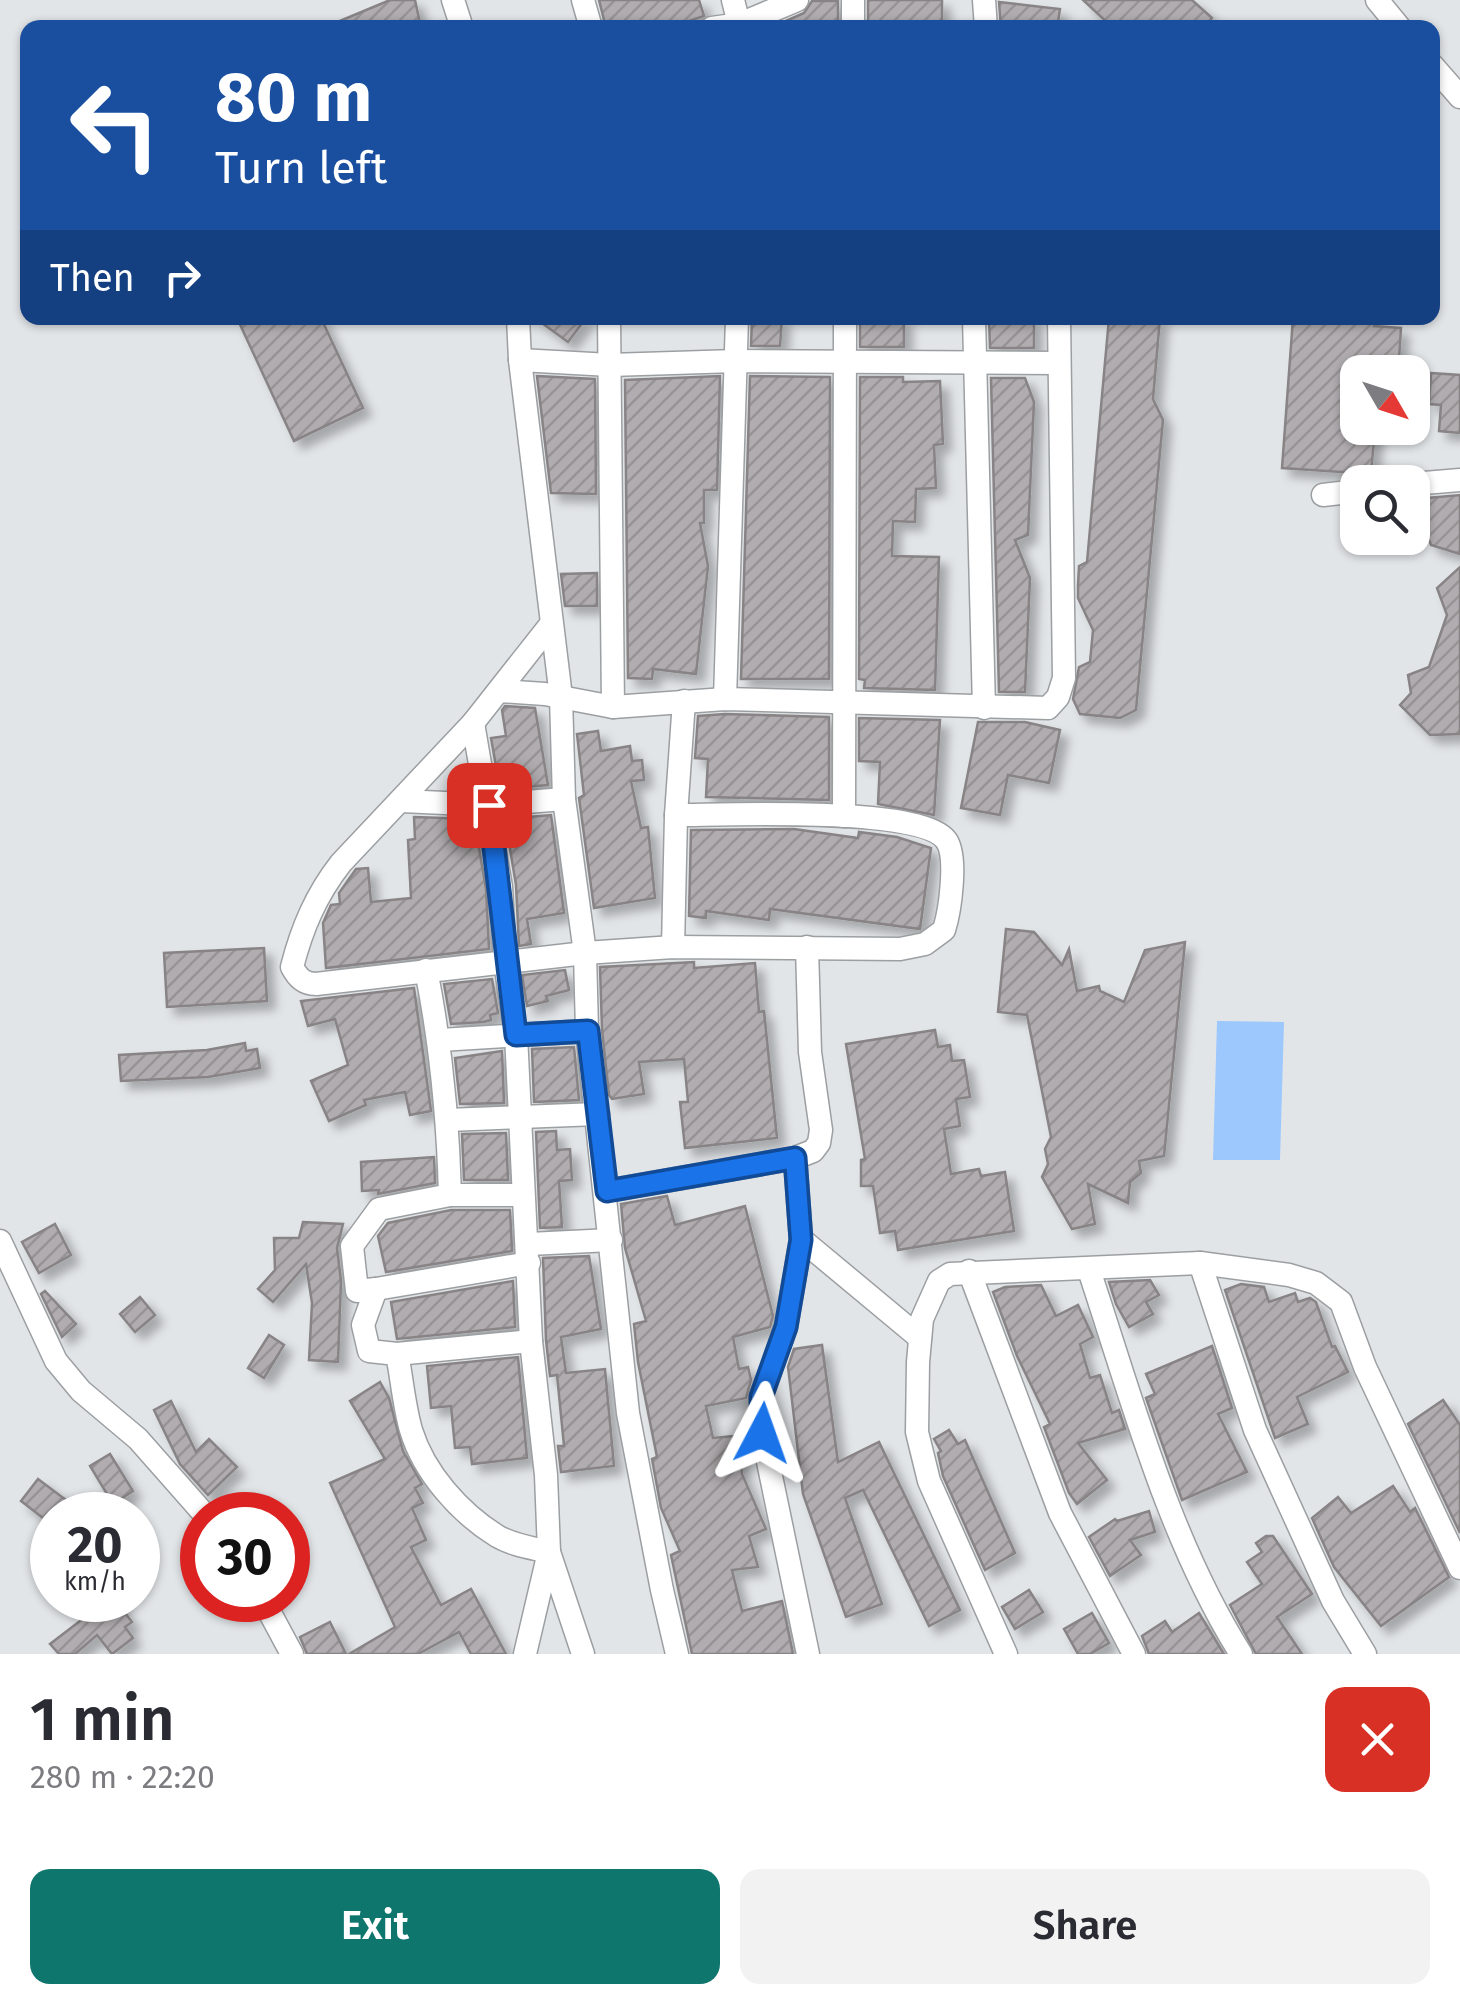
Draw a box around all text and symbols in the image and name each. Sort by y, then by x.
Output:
text: 80 m [215,56,372,140]
icon: left [50,60,180,190]
text: Turn left [215,141,387,195]
icon: right [155,250,210,305]
text: Then [50,255,135,301]
north arrow [1340,355,1430,445]
map controls [1340,355,1430,555]
button: search [1340,465,1430,555]
pin [447,763,532,848]
icon: arrive [462,778,517,833]
position arrow [710,1381,814,1485]
speed limit sign: 30 [180,1492,310,1622]
text: 20 [67,1515,123,1575]
text: km/h [64,1567,126,1597]
text: 1 min [30,1684,175,1756]
button: close [1325,1687,1430,1792]
text: 280 m · 22:20 [30,1758,215,1796]
button: Exit [30,1869,720,1984]
button: Share [740,1869,1430,1984]

